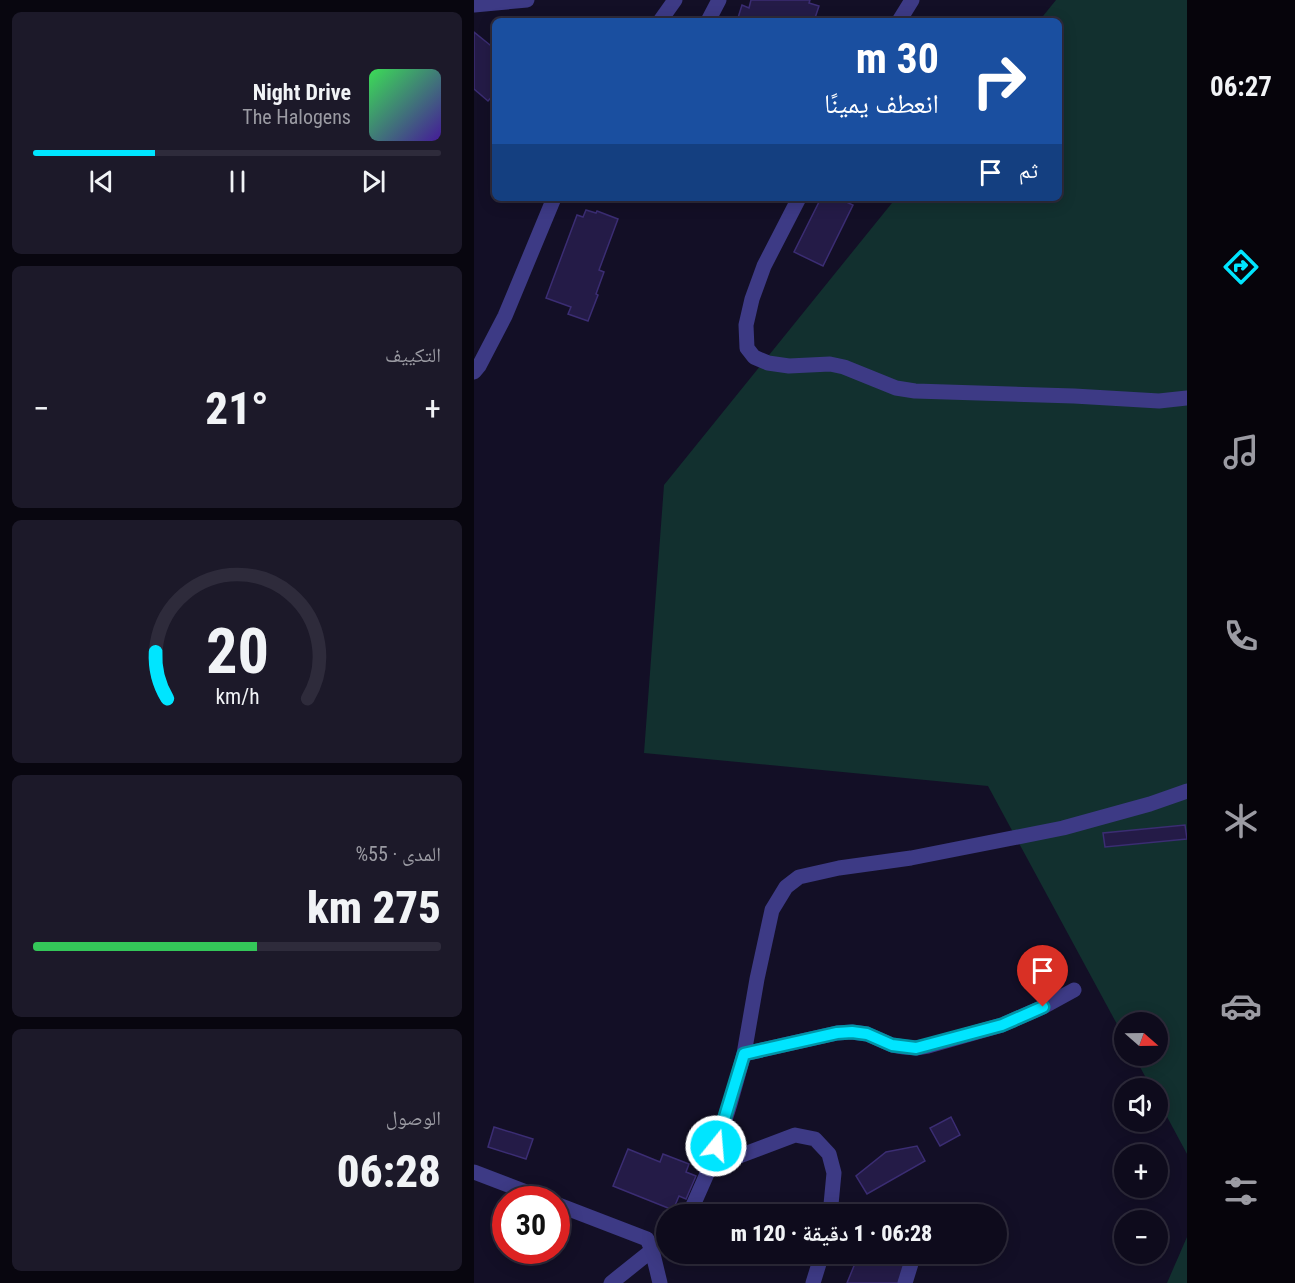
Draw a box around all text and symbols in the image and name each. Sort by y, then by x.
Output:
text: 30 m [856,34,939,83]
icon: right [960,42,1038,120]
text: 06:27 [1210,71,1272,103]
text: Night Drive [253,80,351,105]
text: انعطف يمينًا [824,88,939,120]
text: The Halogens [242,105,351,129]
icon: arrive [974,156,1007,189]
text: ثم [1019,158,1038,183]
icon: previous [85,165,118,198]
icon: pause [221,165,254,198]
icon: next [357,165,390,198]
icon: directions [1220,246,1262,288]
text: التكييف [385,343,441,367]
text: 21° [205,382,269,435]
text: − [33,389,50,428]
text: + [425,389,441,428]
icon: music [1220,431,1262,473]
text: 20 [205,615,269,688]
icon: phone [1220,615,1262,657]
text: km/h [215,684,259,709]
icon: climate [1220,800,1262,842]
text: المدى · 55% [355,842,441,866]
text: 275 km [307,881,441,934]
pin [1017,945,1068,1007]
icon: arrive [1026,954,1059,987]
icon: car [1220,985,1262,1027]
north arrow [1114,1012,1168,1066]
map controls [1114,1012,1168,1264]
button: sound [1114,1078,1168,1132]
text: الوصول [386,1106,441,1130]
position arrow [684,1114,748,1178]
button: + [1114,1144,1168,1198]
text: 06:28 [337,1145,441,1198]
icon: filters [1220,1170,1262,1212]
speed limit sign: 30 [492,1186,570,1264]
button: − [1114,1210,1168,1264]
text: 06:28 · 1 دقيقة · 120 m [731,1221,932,1246]

